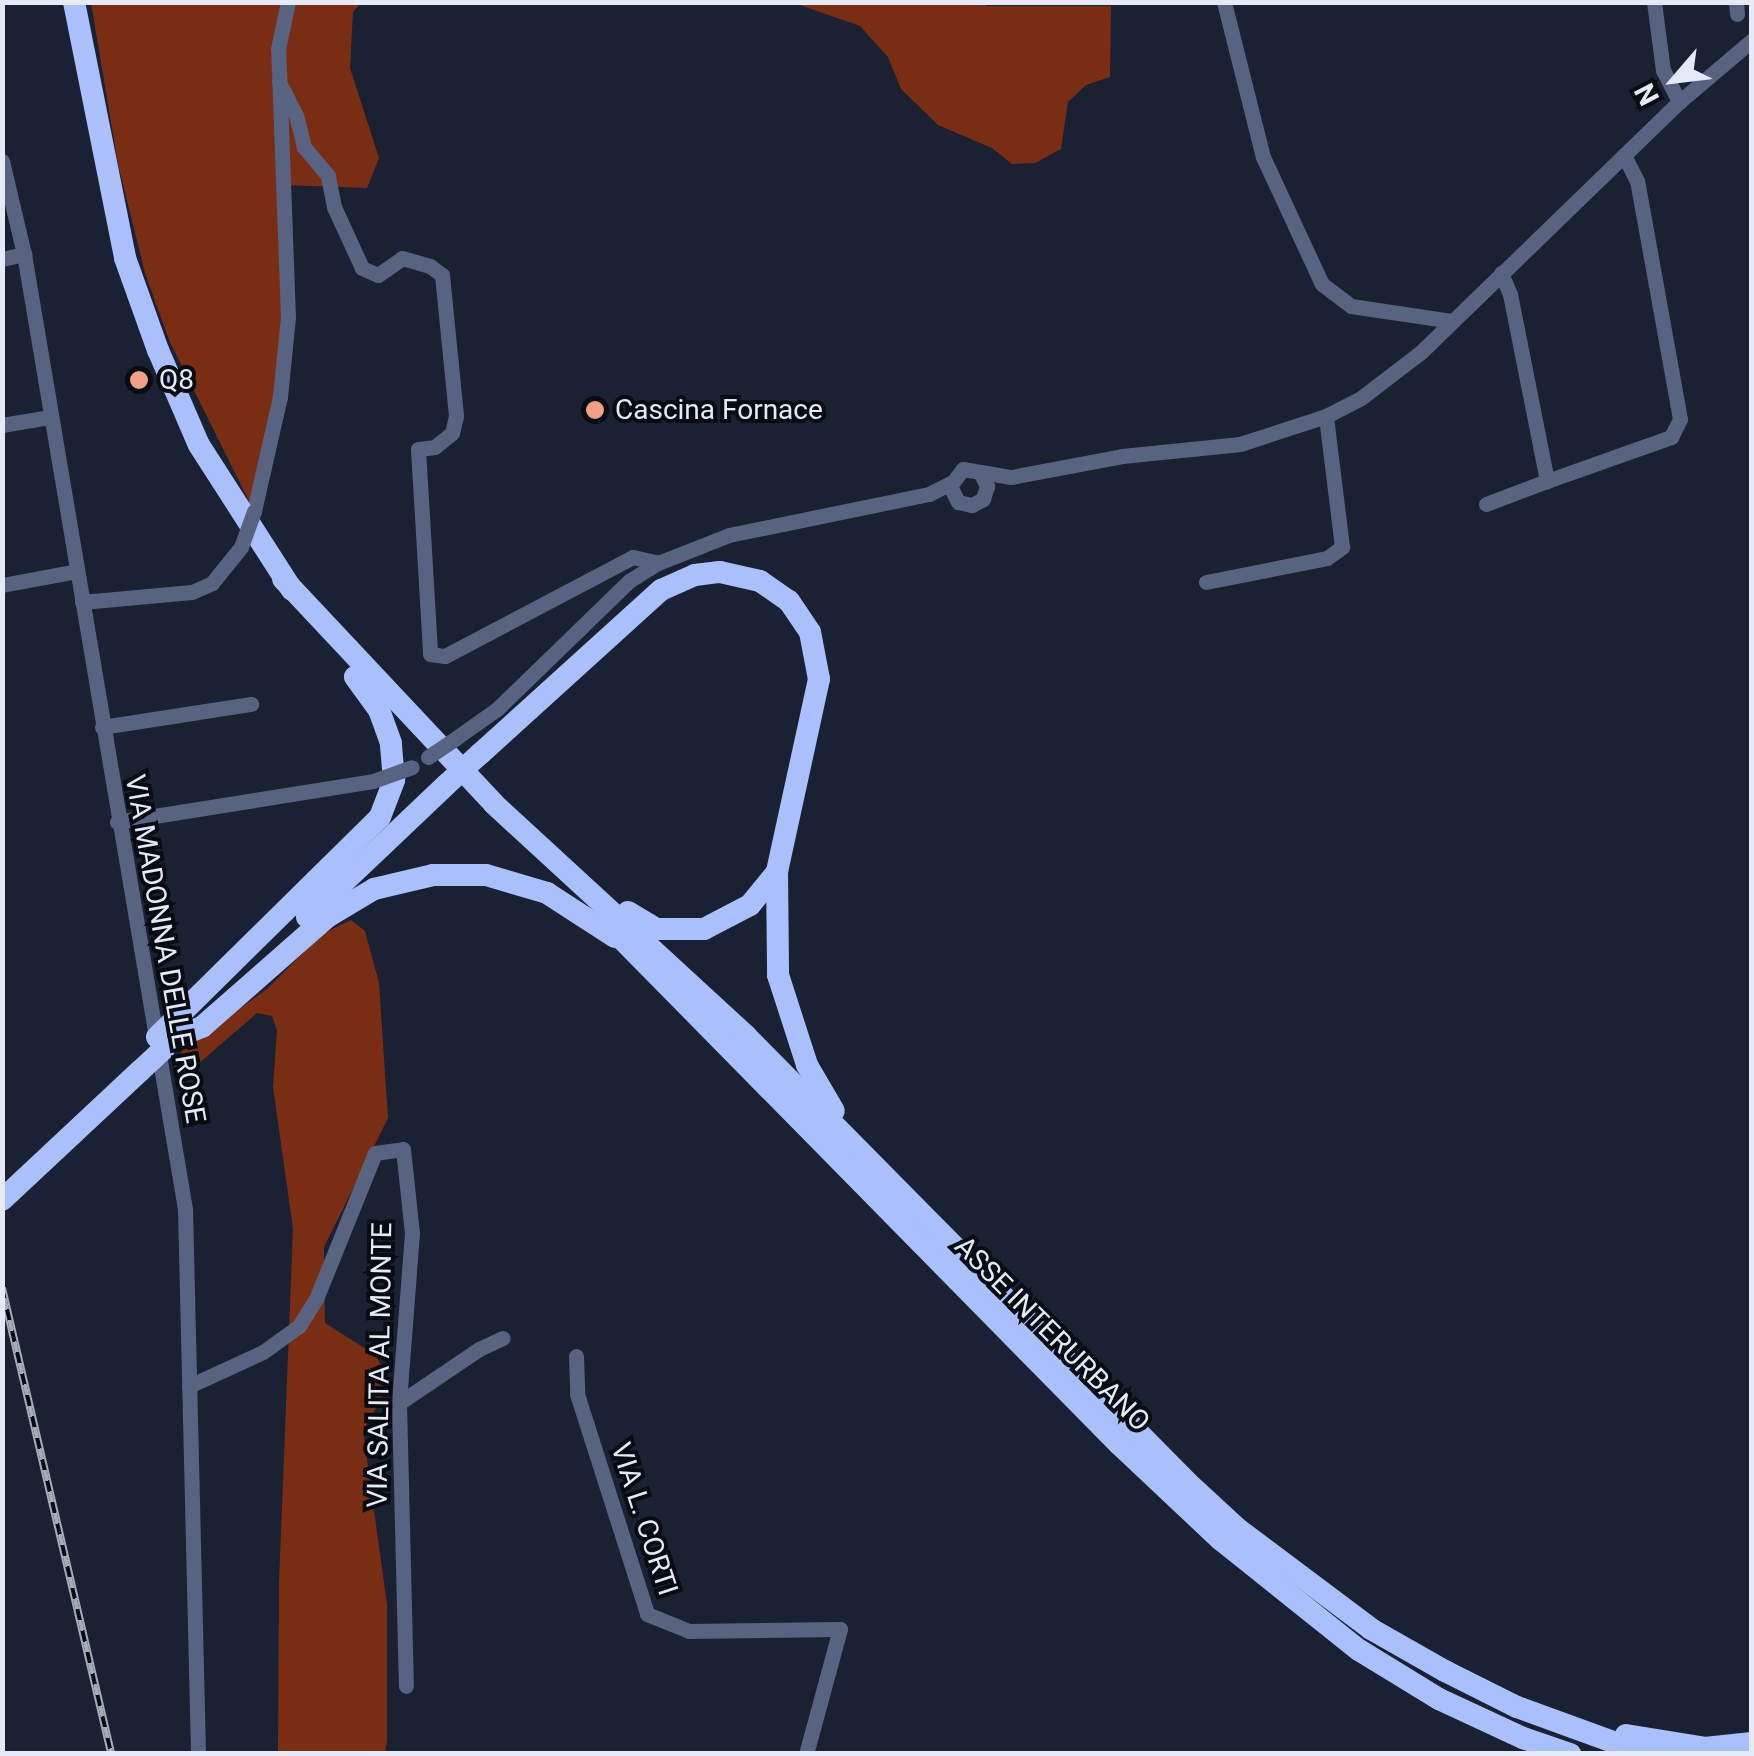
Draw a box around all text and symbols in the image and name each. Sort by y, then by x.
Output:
north arrow [1624,30,1724,130]
text: N [1628,78,1666,111]
place label: Q8 [159,363,194,397]
marker: Q8 [128,369,150,391]
place label: Cascina Fornace [615,393,823,427]
marker: Cascina Fornace [584,399,606,421]
street label: VIA MADONNA DELLE ROSE [118,772,212,1126]
street label: VIA SALITA AL MONTE [361,1222,399,1508]
street label: ASSE INTERURBANO [948,1230,1156,1438]
street label: VIA L. CORTI [604,1439,684,1599]

